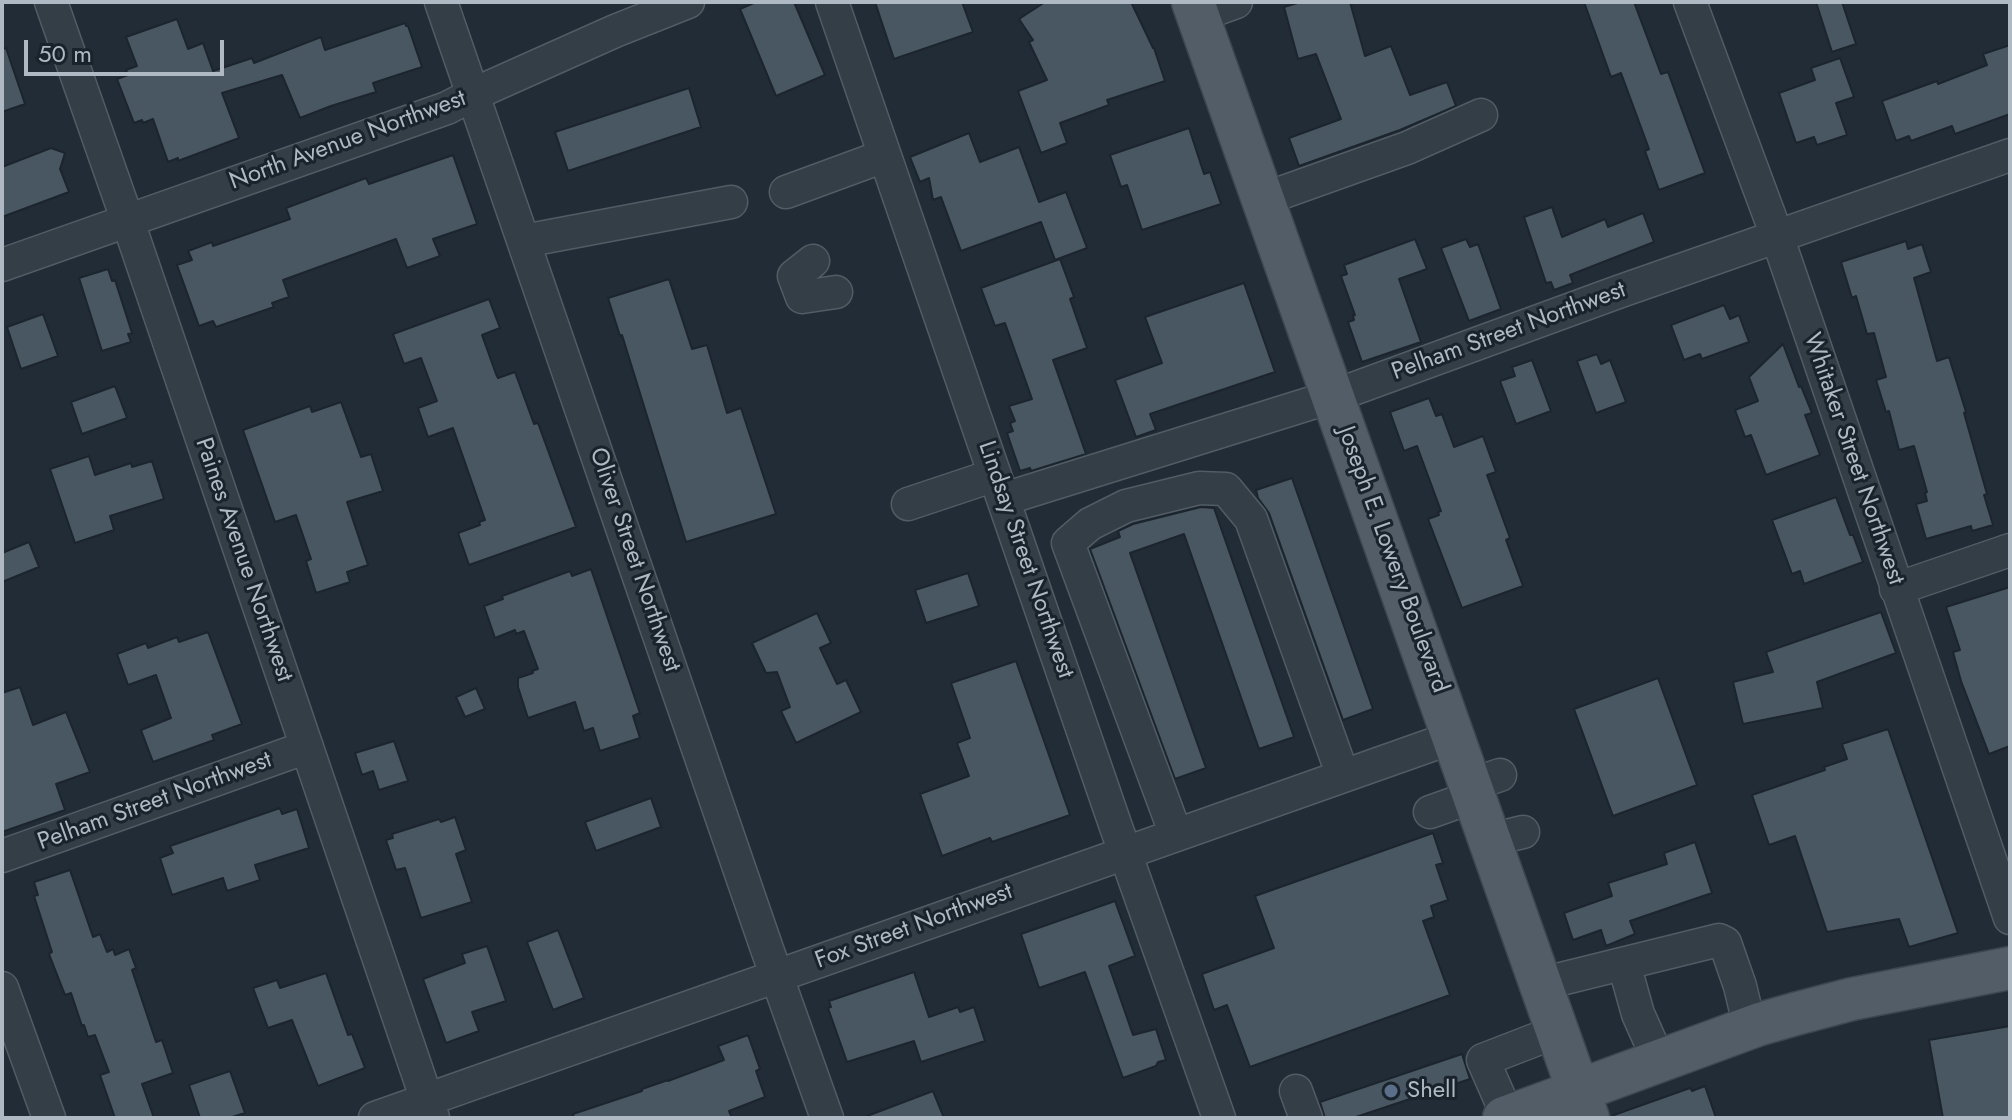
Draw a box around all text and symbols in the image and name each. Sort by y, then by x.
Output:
scale bar [28,24,228,74]
text: 50 m [38,36,92,71]
street label: North Avenue Northwest [226,85,470,197]
street label: Pelham Street Northwest [1388,276,1630,388]
street label: Whitaker Street Northwest [1796,329,1910,589]
street label: Joseph E. Lowery Boulevard [1330,423,1454,697]
street label: Paines Avenue Northwest [188,434,298,686]
street label: Lindsay Street Northwest [971,438,1079,682]
street label: Oliver Street Northwest [582,444,686,676]
street label: Pelham Street Northwest [34,746,276,858]
street label: Fox Street Northwest [811,878,1017,976]
place label: Shell [1407,1077,1456,1105]
marker: Shell [1382,1082,1400,1100]

